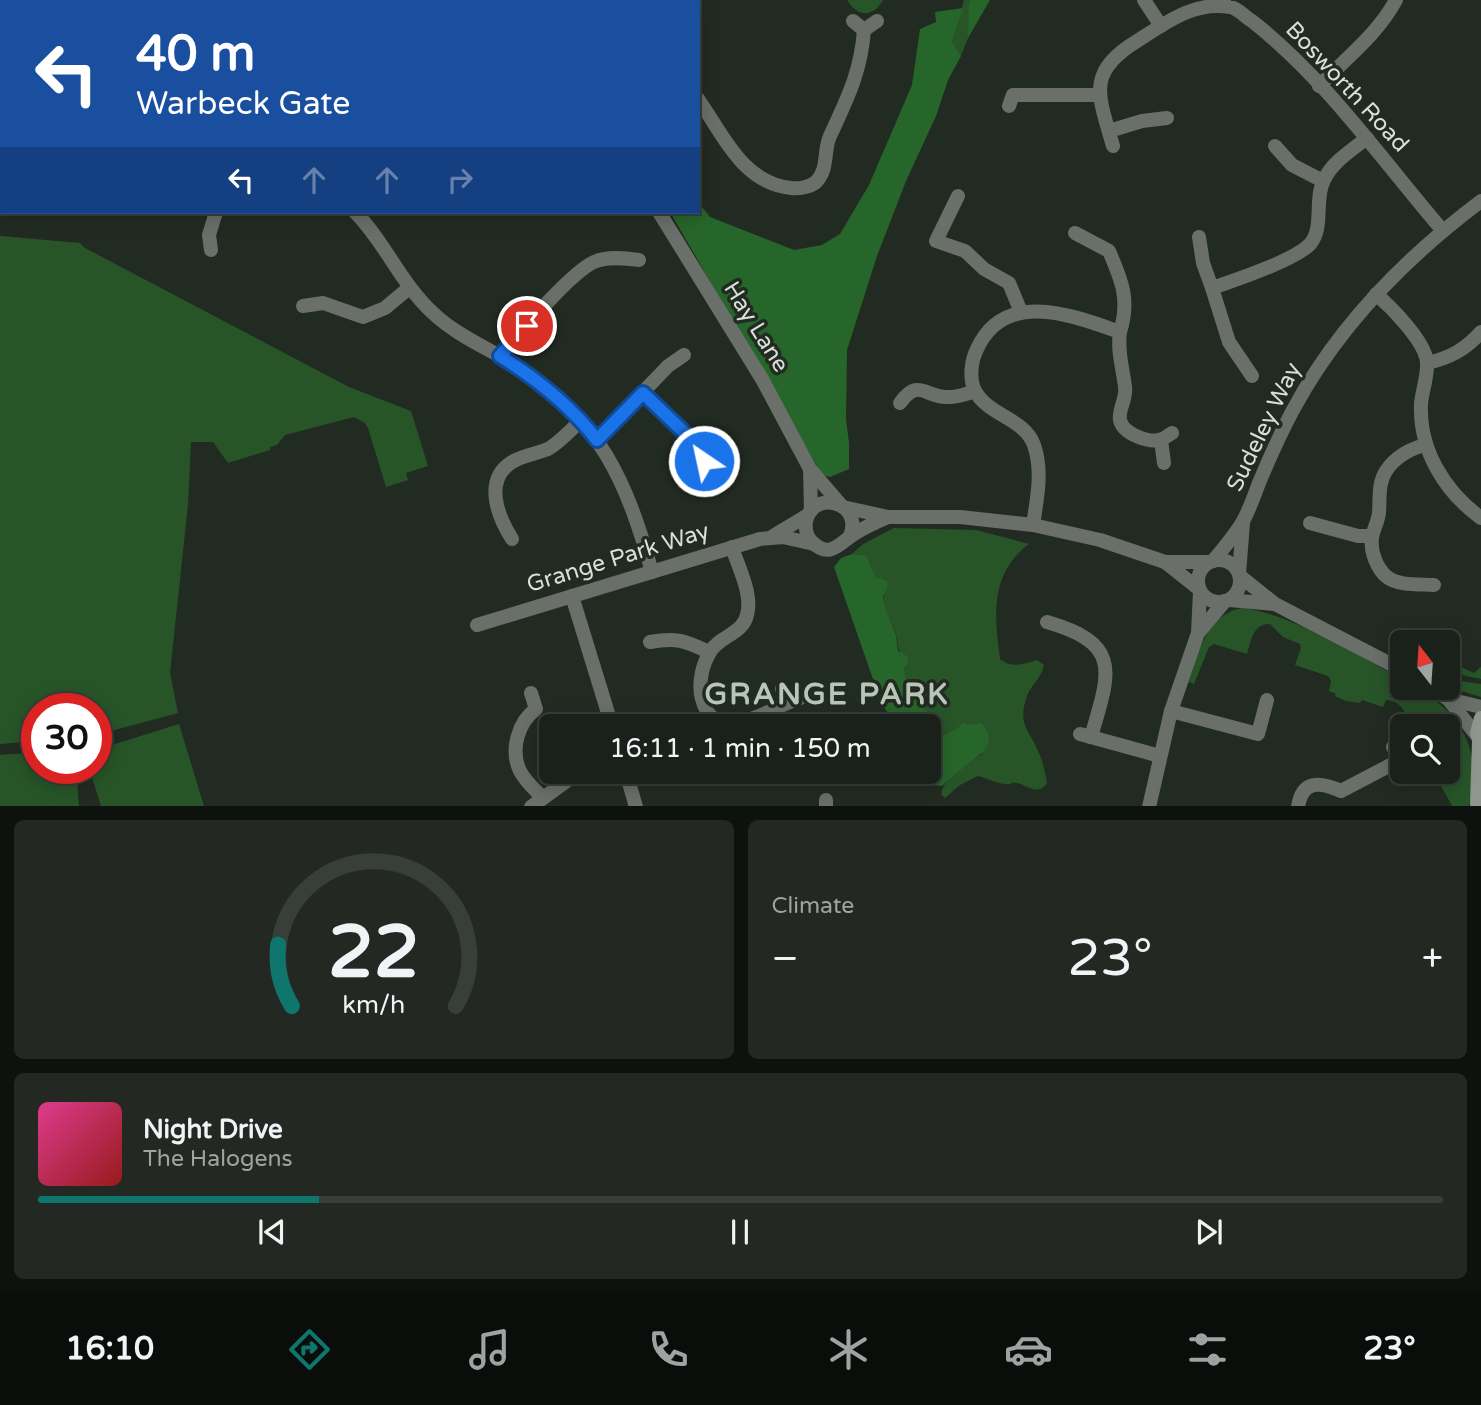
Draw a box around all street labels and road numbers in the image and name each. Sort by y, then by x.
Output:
street label: Bosworth Road [1279,16,1415,158]
street label: Hay Lane [717,276,795,378]
street label: Sudeley Way [1221,358,1307,496]
street label: Grange Park Way [523,517,713,599]

